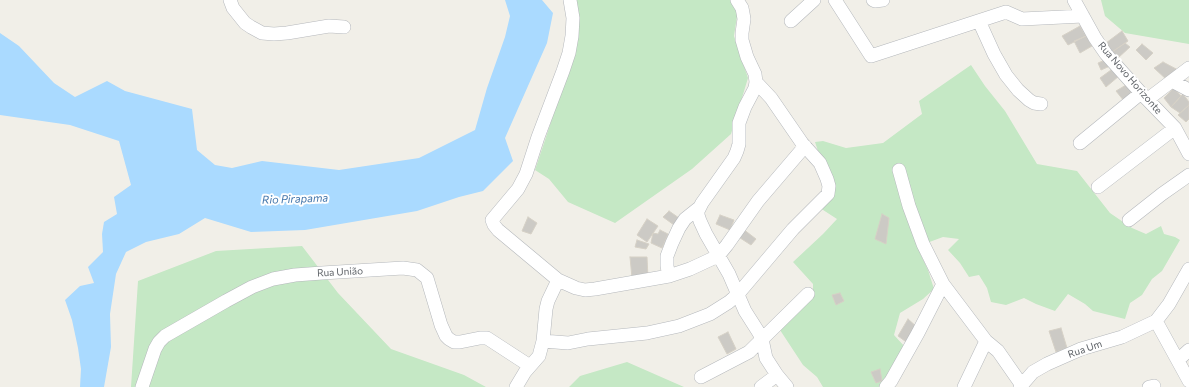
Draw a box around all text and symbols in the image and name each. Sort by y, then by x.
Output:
street label: Rua Novo Horizonte [1095,40,1165,116]
water label: Rio Pirapama [262,191,328,207]
street label: Rua União [317,265,363,279]
street label: Rua Um [1066,338,1104,360]

